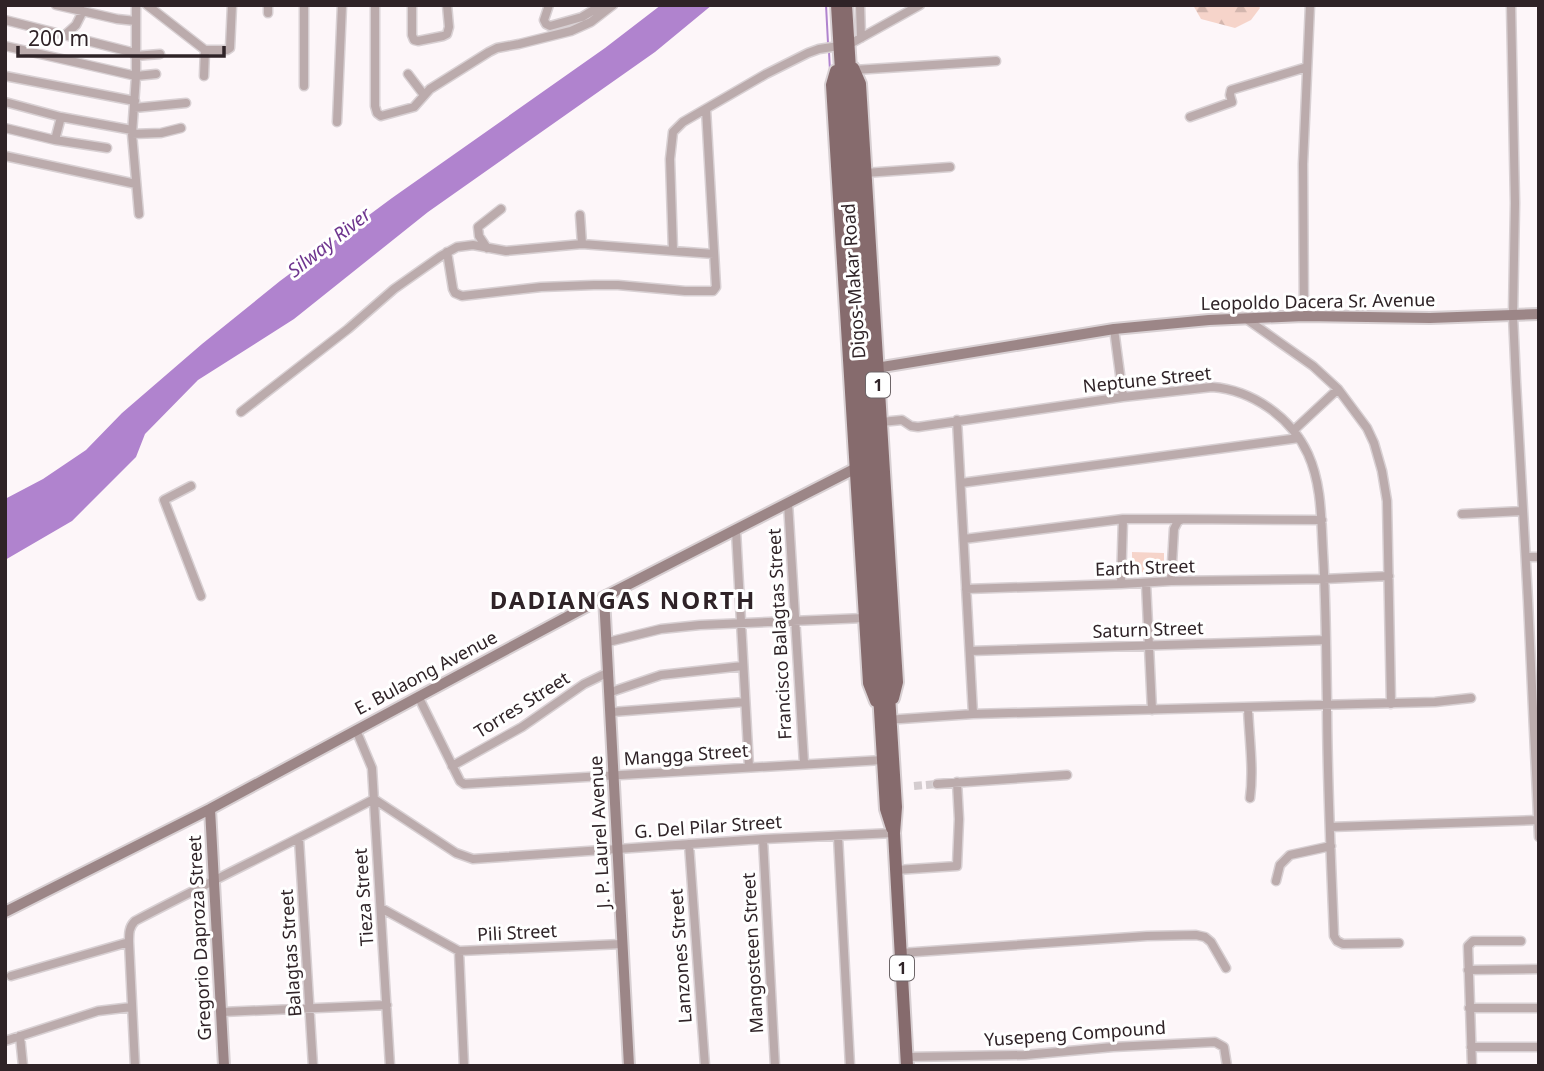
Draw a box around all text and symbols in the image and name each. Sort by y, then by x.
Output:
scale bar [18,14,224,58]
text: 200 m [28,24,89,52]
water label: Silway River [282,200,377,283]
street label: Digos-Makar Road [836,203,870,360]
street label: Leopoldo Dacera Sr. Avenue [1200,287,1436,315]
street label: Neptune Street [1082,360,1213,398]
road number: 1 [866,372,890,398]
street label: Francisco Balagtas Street [761,527,797,740]
street label: Earth Street [1095,553,1196,581]
district label: DADIANGAS NORTH [490,583,756,616]
street label: Saturn Street [1092,615,1204,643]
street label: E. Bulaong Avenue [350,624,501,720]
street label: Torres Street [469,665,574,743]
street label: Mangga Street [623,738,749,770]
street label: J. P. Laurel Avenue [583,755,615,911]
street label: G. Del Pilar Street [633,809,783,843]
street label: Gregorio Daproza Street [182,834,216,1041]
street label: Tieza Street [348,847,378,947]
street label: Mangosteen Street [736,872,768,1034]
street label: Lanzones Street [663,887,697,1024]
street label: Balagtas Street [274,888,306,1018]
street label: Pili Street [476,918,558,946]
road number: 1 [890,956,914,980]
street label: Yusepeng Compound [983,1015,1167,1051]

